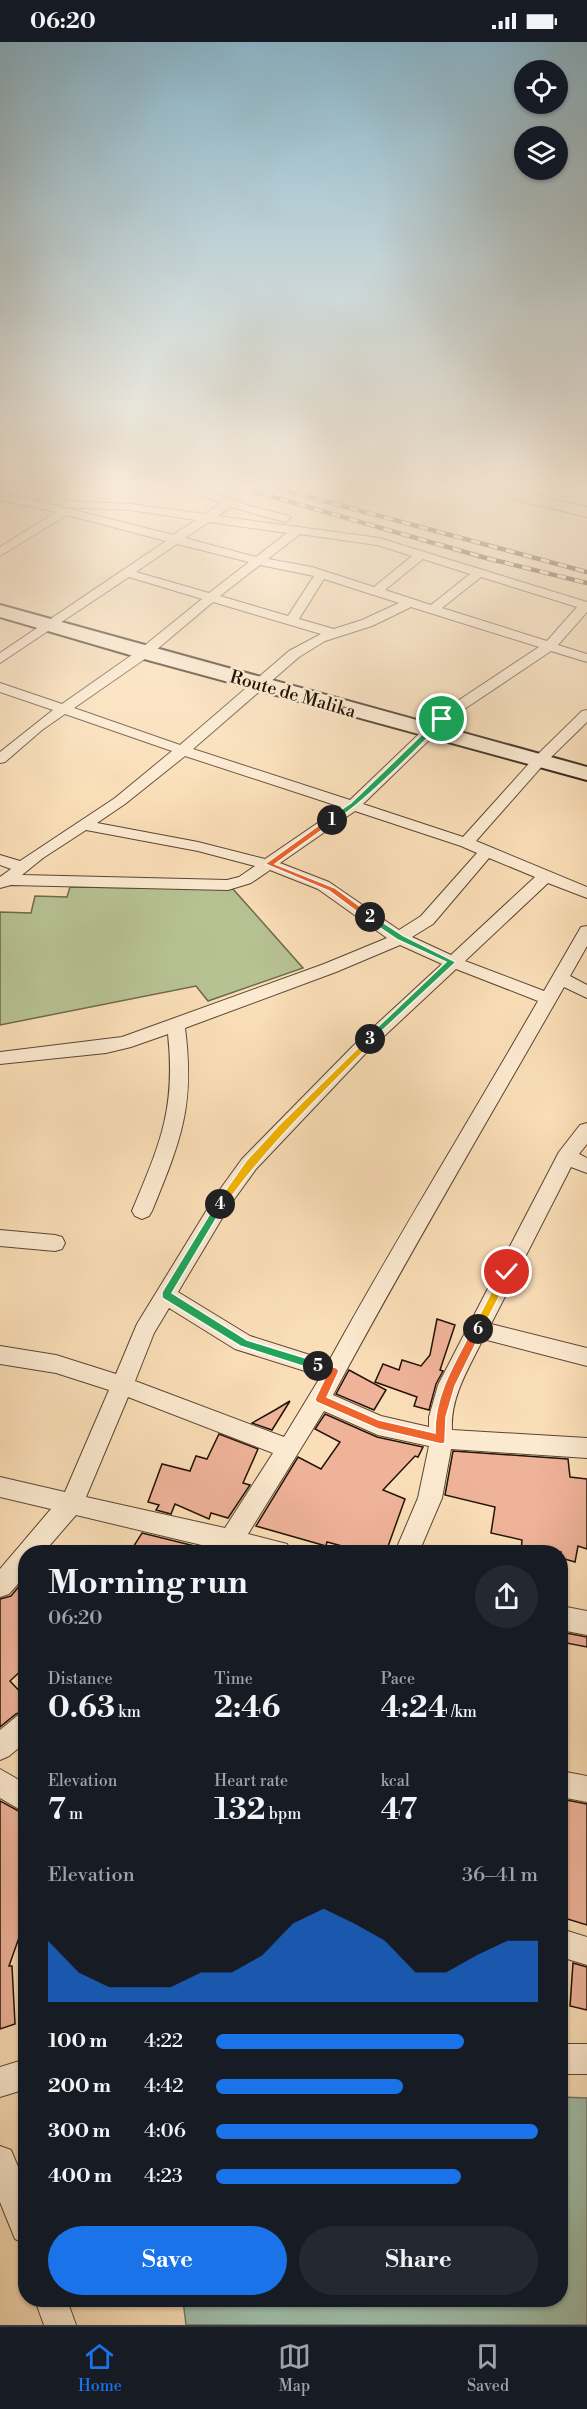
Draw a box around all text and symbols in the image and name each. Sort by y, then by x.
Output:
text: 06:20 [30,8,96,35]
map controls [514,60,568,180]
button: locate [514,60,568,114]
button: layers [514,126,568,180]
street label: Route de Malika [227,665,359,724]
pin [416,693,467,744]
icon: arrive [425,702,458,735]
pin: 1 [317,805,347,835]
text: 1 [328,810,336,830]
pin: 2 [355,902,385,932]
text: 2 [365,907,375,927]
pin: 3 [355,1024,385,1054]
text: 3 [365,1029,375,1049]
pin: 4 [205,1189,235,1219]
text: 4 [215,1194,225,1214]
pin [481,1246,532,1297]
icon: check [490,1255,523,1288]
pin: 6 [463,1314,493,1344]
text: 6 [473,1319,483,1339]
pin: 5 [303,1351,333,1381]
text: 5 [313,1356,323,1376]
text: Morning run [48,1563,248,1604]
button: share [475,1565,538,1628]
text: 06:20 [48,1606,103,1631]
text: Distance [48,1669,113,1689]
text: Time [214,1669,253,1689]
text: Pace [381,1669,415,1689]
text: 0.63 [48,1689,115,1727]
text: 2:46 [214,1689,280,1727]
text: 4:24 [381,1689,448,1727]
text: km [115,1702,141,1722]
text: /km [448,1702,477,1722]
text: Elevation [48,1771,117,1791]
text: Heart rate [214,1771,288,1791]
text: kcal [381,1771,410,1791]
text: 7 [48,1791,66,1829]
text: 132 [214,1791,266,1829]
text: 47 [381,1791,417,1829]
text: m [66,1804,83,1824]
text: bpm [266,1804,301,1824]
text: Elevation [48,1863,135,1888]
text: 36–41 m [462,1863,538,1888]
text: 100 m [48,2029,107,2054]
text: 4:22 [144,2029,183,2054]
text: 200 m [48,2074,111,2099]
text: 4:42 [144,2074,184,2099]
text: 300 m [48,2119,111,2144]
text: 4:06 [144,2119,186,2144]
text: 400 m [48,2164,112,2189]
text: 4:23 [144,2164,183,2189]
button: Save [48,2226,287,2295]
button: Share [299,2226,538,2295]
tab: Home [78,2340,122,2396]
tab: Map [278,2340,311,2396]
tab: Saved [467,2340,509,2396]

